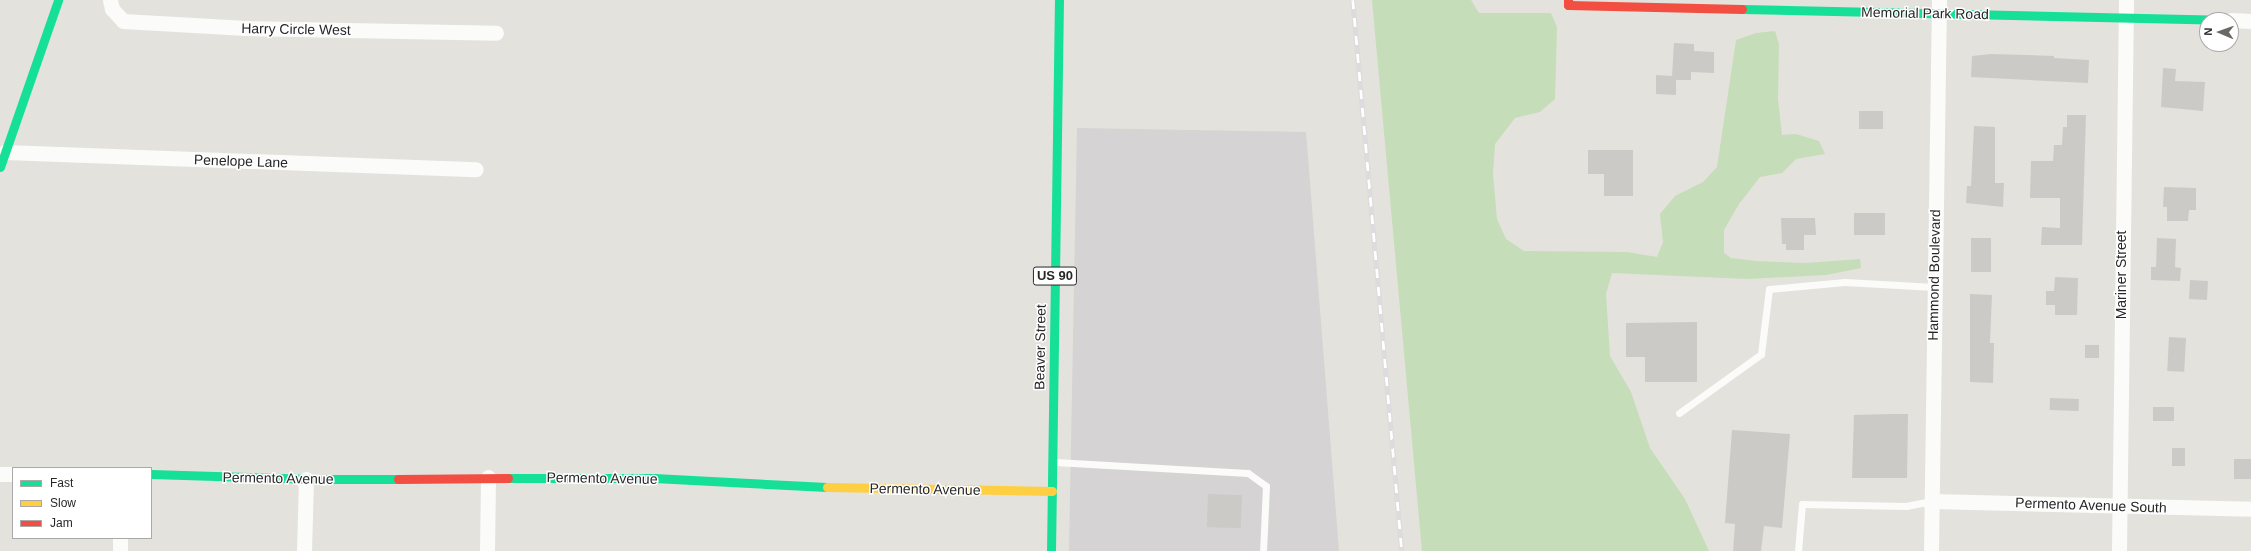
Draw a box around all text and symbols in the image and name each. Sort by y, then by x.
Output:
street label: Memorial Park Road [1861,3,1989,23]
north arrow [2199,12,2239,52]
street label: Harry Circle West [241,20,351,38]
text: N [2202,27,2214,36]
street label: Penelope Lane [194,151,288,171]
street label: Hammond Boulevard [1924,209,1944,341]
street label: Mariner Street [2113,231,2129,319]
road number: US 90 [1032,265,1078,287]
street label: Beaver Street [1031,304,1049,390]
legend [12,467,152,539]
street label: Permento Avenue [222,469,334,487]
street label: Permento Avenue [546,469,658,487]
text: Fast [50,476,73,490]
street label: Permento Avenue [869,480,981,498]
street label: Permento Avenue South [2015,494,2167,516]
text: Slow [50,496,76,510]
text: Jam [50,516,73,530]

